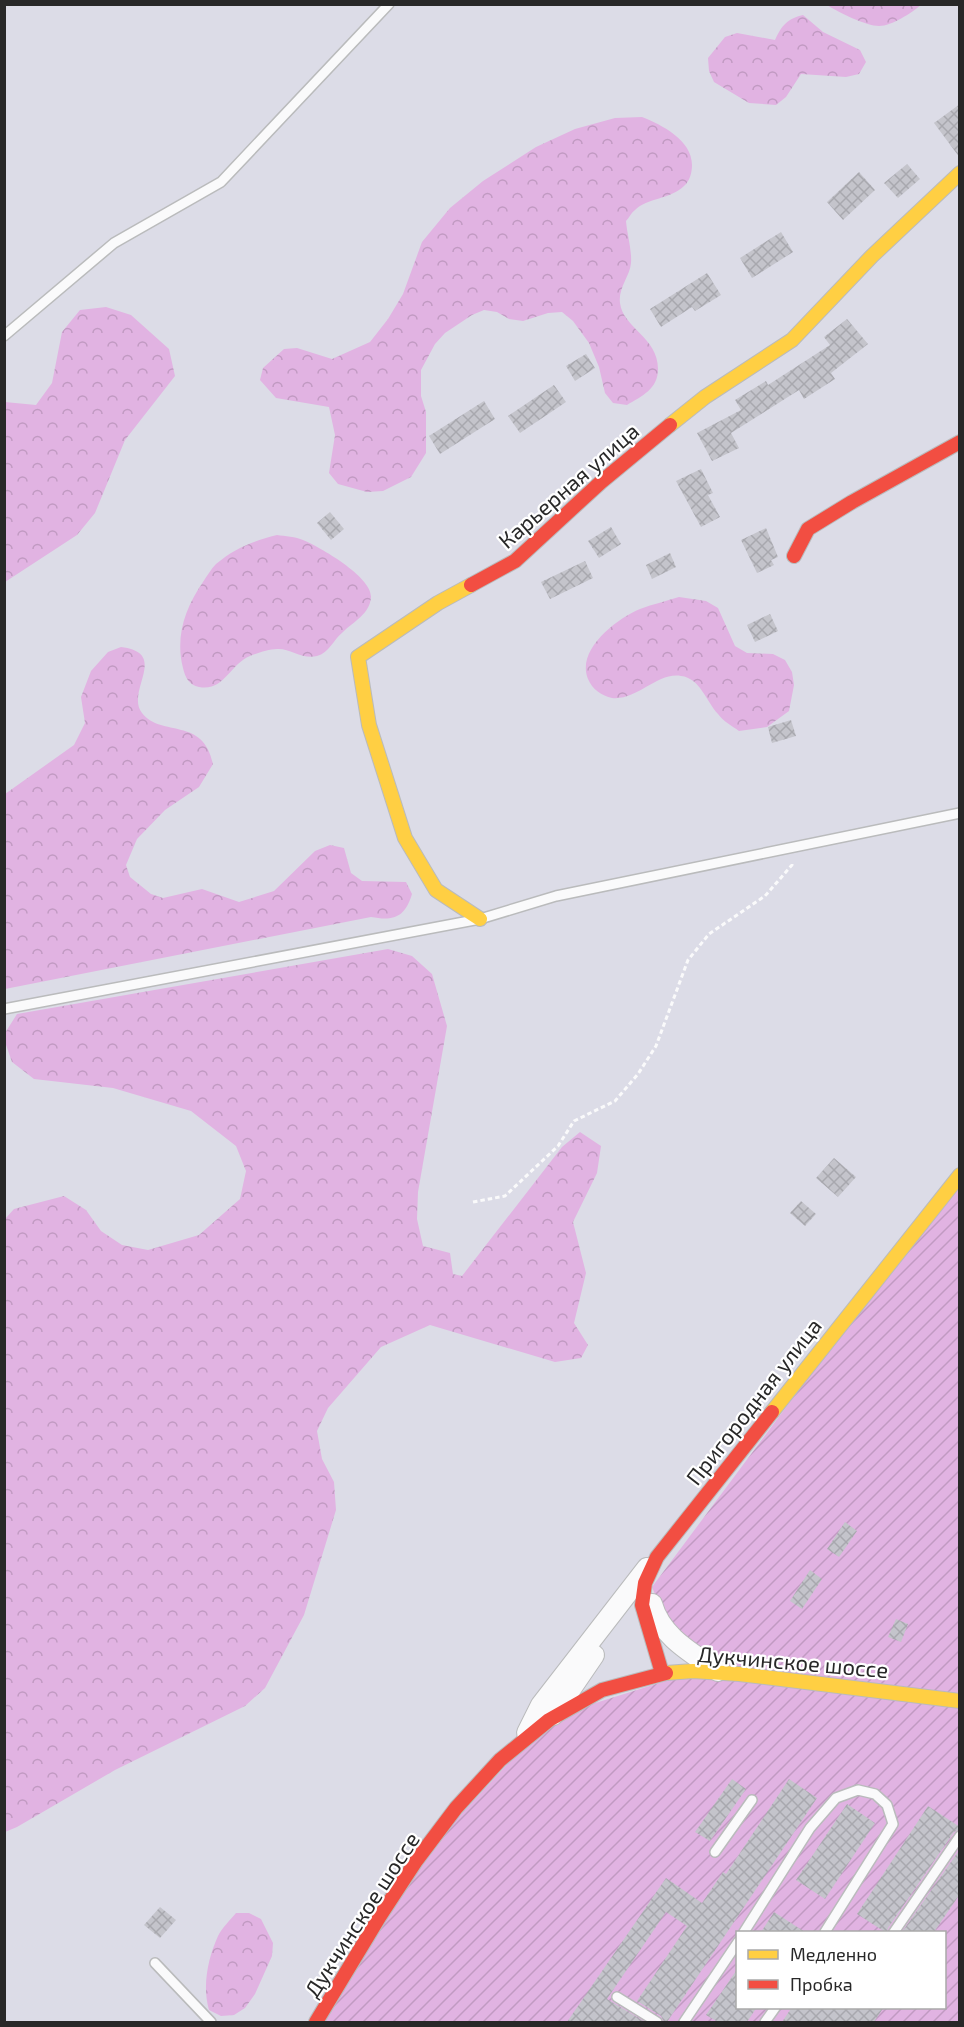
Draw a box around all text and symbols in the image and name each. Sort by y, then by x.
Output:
street label: Карьерная улица [492,417,644,554]
street label: Пригородная улица [680,1313,827,1490]
street label: Дукчинское шоссе [696,1640,889,1683]
street label: Дукчинское шоссе [298,1827,425,2002]
legend [736,1931,946,2009]
text: Медленно [790,1943,877,1965]
text: Пробка [790,1973,853,1995]

